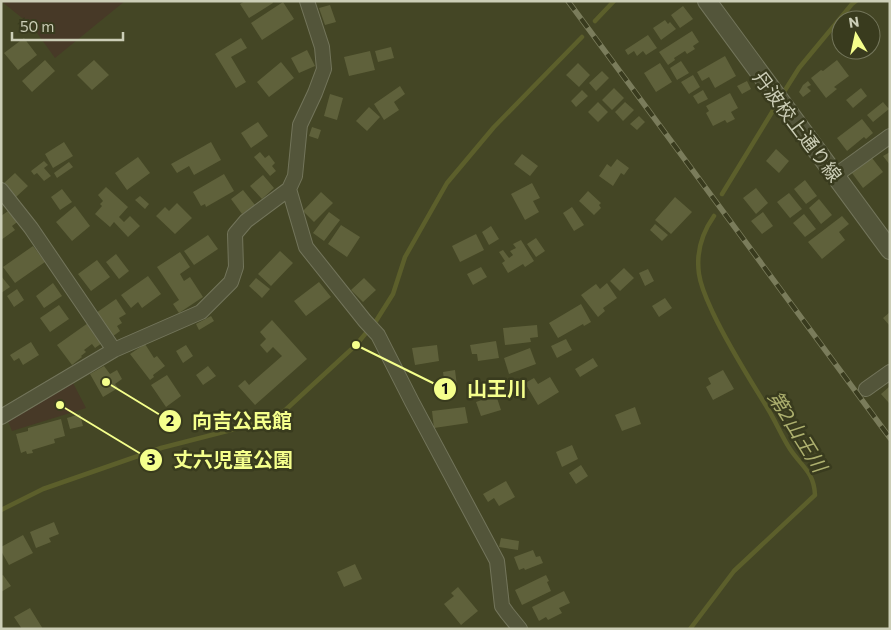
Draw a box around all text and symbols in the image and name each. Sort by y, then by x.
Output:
scale bar [12,10,124,42]
north arrow [831,10,881,60]
text: N [847,12,860,31]
text: 50 m [20,17,54,35]
street label: 丹波校上通り線 [749,66,847,186]
callout: 山王川 [432,371,537,406]
text: 山王川 [467,376,527,400]
text: 1 [442,379,448,397]
water label: 第2山王川 [764,386,833,478]
callout: 向吉公民館 [157,403,302,438]
text: 向吉公民館 [192,408,292,432]
text: 2 [166,411,174,429]
callout: 丈六児童公園 [138,442,303,477]
text: 丈六児童公園 [173,447,293,471]
text: 3 [147,450,156,468]

